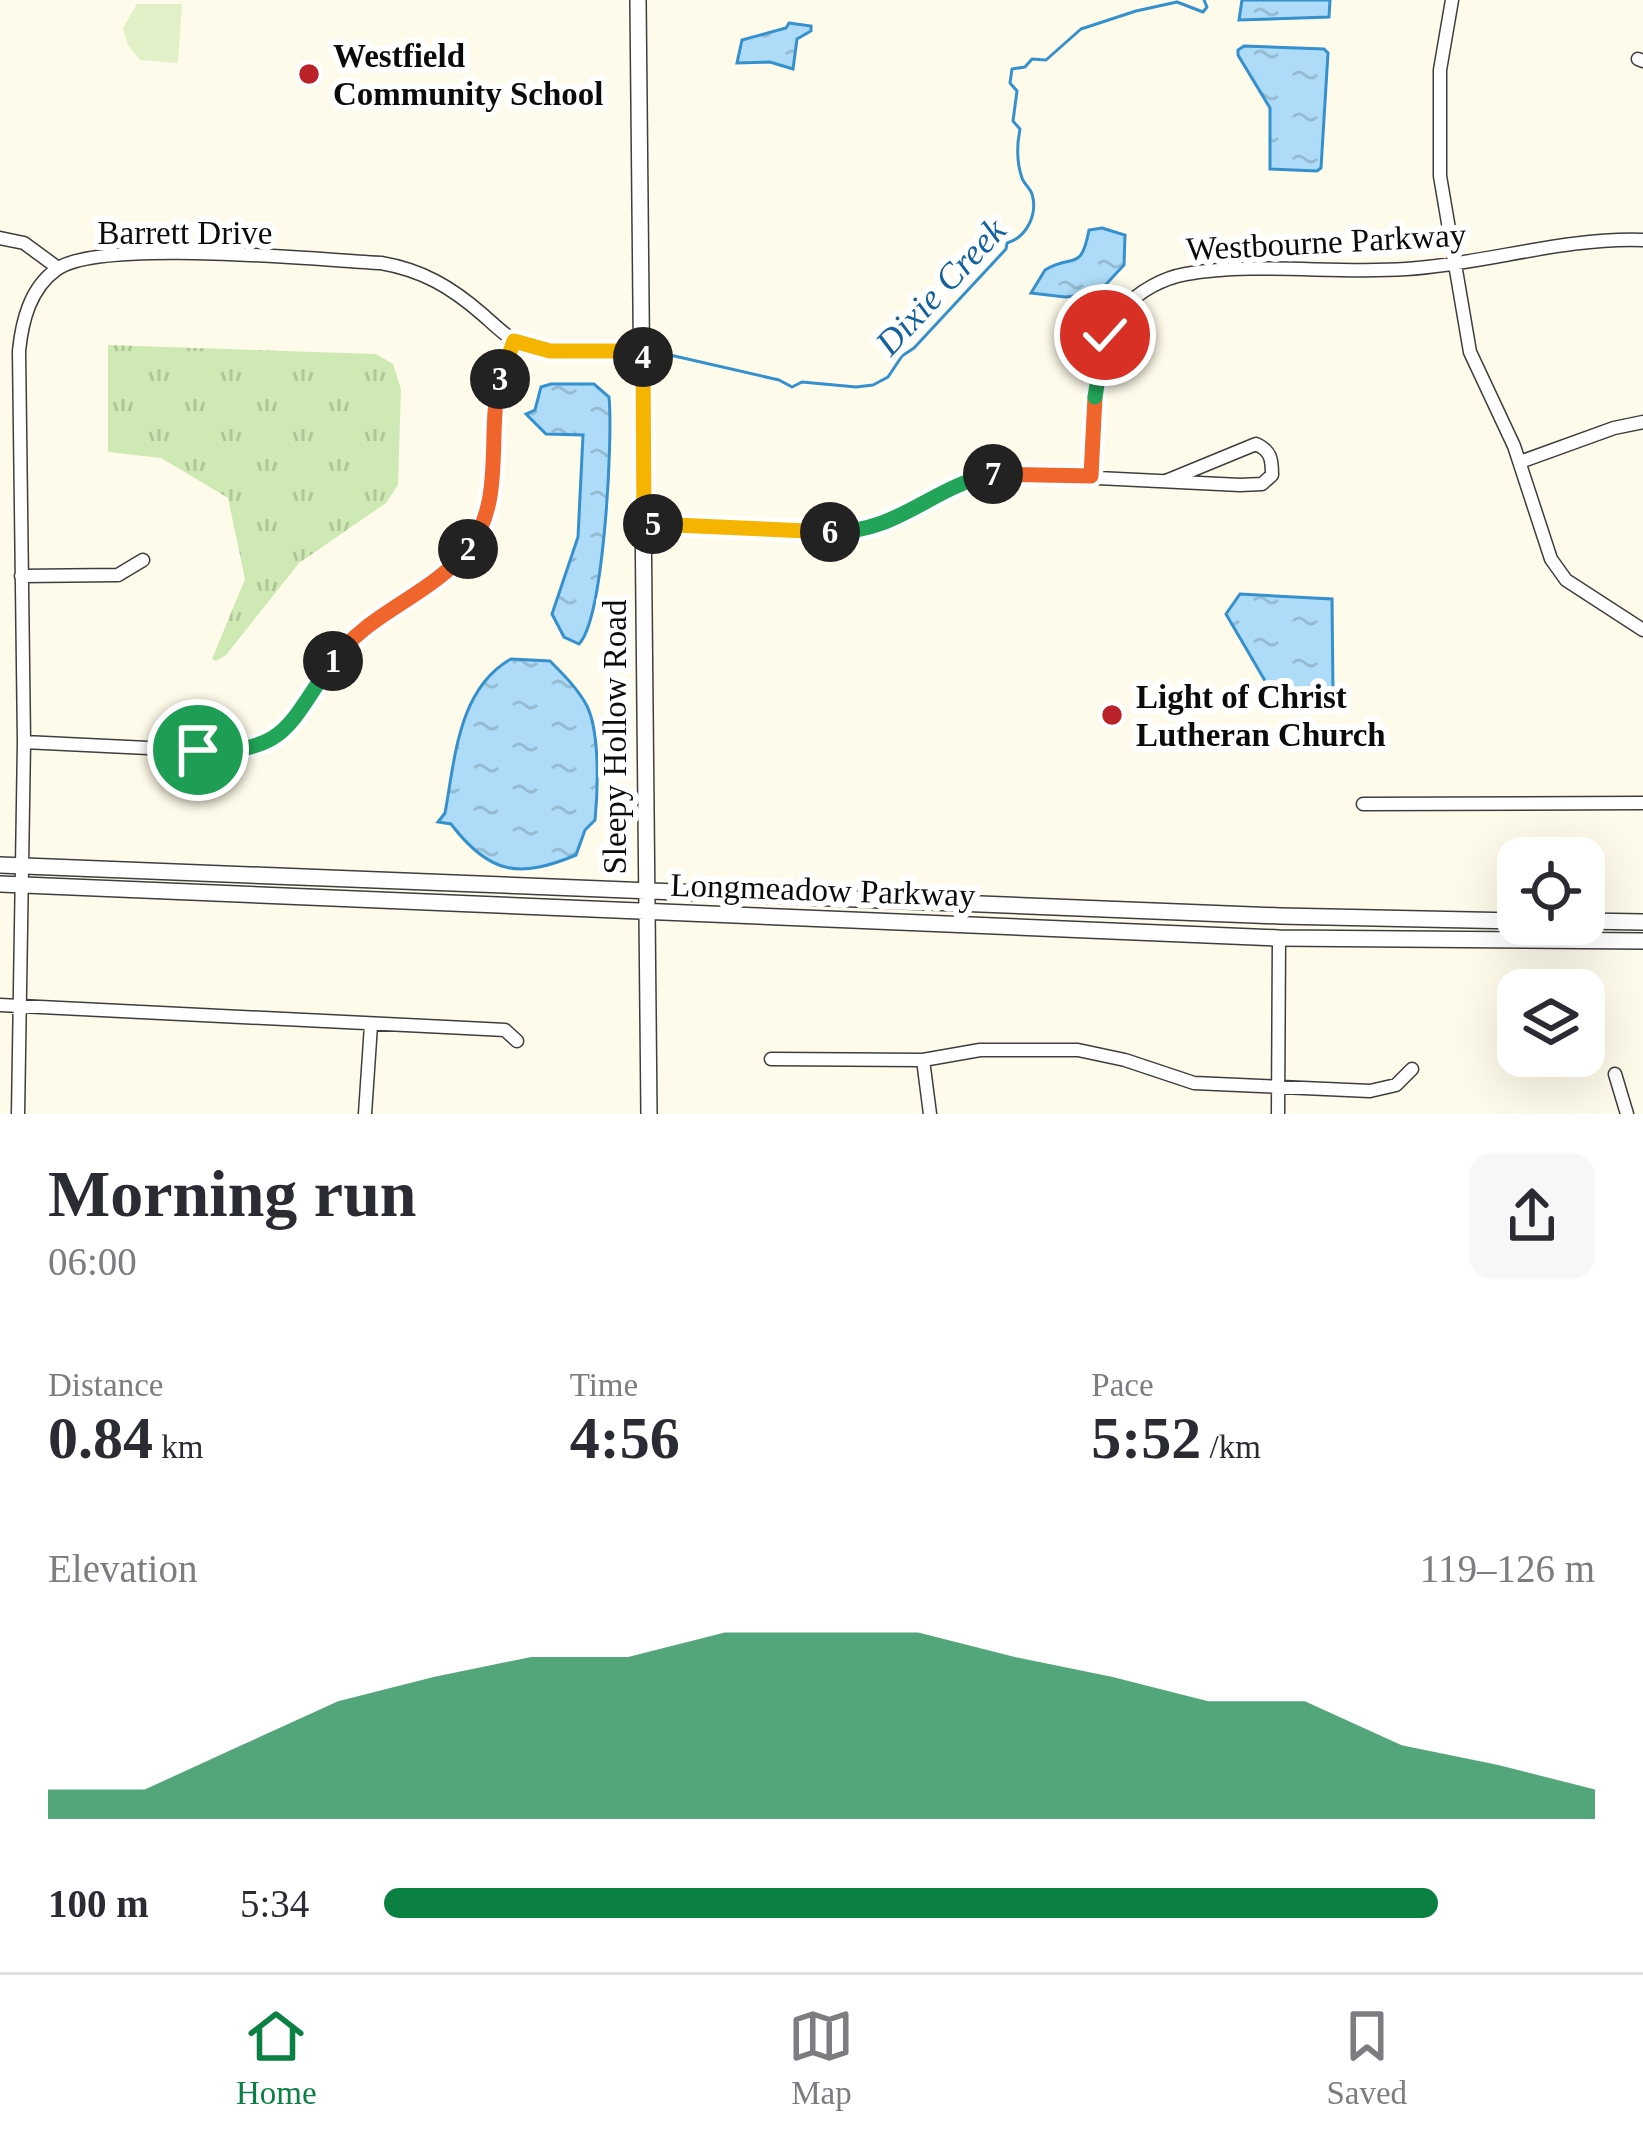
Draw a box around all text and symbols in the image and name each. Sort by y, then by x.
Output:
place label: Westfield Community School [333,38,603,112]
marker: Westfield Community School [296,61,322,87]
water label: Dixie Creek [867,210,1015,364]
street label: Barrett Drive [97,215,273,251]
street label: Westbourne Parkway [1185,217,1468,267]
pin [1054,284,1156,386]
icon: check [1072,302,1138,368]
pin: 4 [613,327,673,387]
text: 4 [635,339,651,375]
pin: 3 [470,349,530,409]
text: 3 [492,361,508,397]
pin: 7 [963,444,1023,504]
text: 7 [985,456,1001,492]
pin: 5 [623,494,683,554]
pin: 6 [800,502,860,562]
text: 5 [645,506,661,542]
text: 6 [822,514,838,550]
pin: 2 [438,519,498,579]
text: 2 [460,531,476,567]
street label: Sleepy Hollow Road [597,599,633,874]
pin: 1 [303,631,363,691]
text: 1 [325,643,341,679]
place label: Light of Christ Lutheran Church [1136,679,1386,753]
pin [147,699,249,801]
marker: Light of Christ Lutheran Church [1099,702,1125,728]
icon: arrive [165,717,231,783]
map controls [1497,837,1605,1077]
button: locate [1497,837,1605,945]
street label: Longmeadow Parkway [670,867,977,913]
button: layers [1497,969,1605,1077]
button: share [1469,1153,1595,1279]
text: Morning run [48,1157,417,1230]
text: 06:00 [48,1240,137,1283]
text: Distance [48,1367,163,1403]
text: Time [570,1367,638,1403]
text: Pace [1091,1367,1154,1403]
text: 0.84 [48,1405,153,1471]
text: 4:56 [570,1405,680,1471]
text: 5:52 [1091,1405,1201,1471]
text: km [153,1429,203,1465]
text: /km [1201,1429,1261,1465]
text: Elevation [48,1547,197,1590]
text: 119–126 m [1420,1547,1595,1590]
text: 100 m [48,1882,149,1925]
text: 5:34 [240,1882,309,1925]
tab: Home [236,2003,317,2112]
tab: Map [788,2003,854,2112]
tab: Saved [1326,2003,1407,2112]

